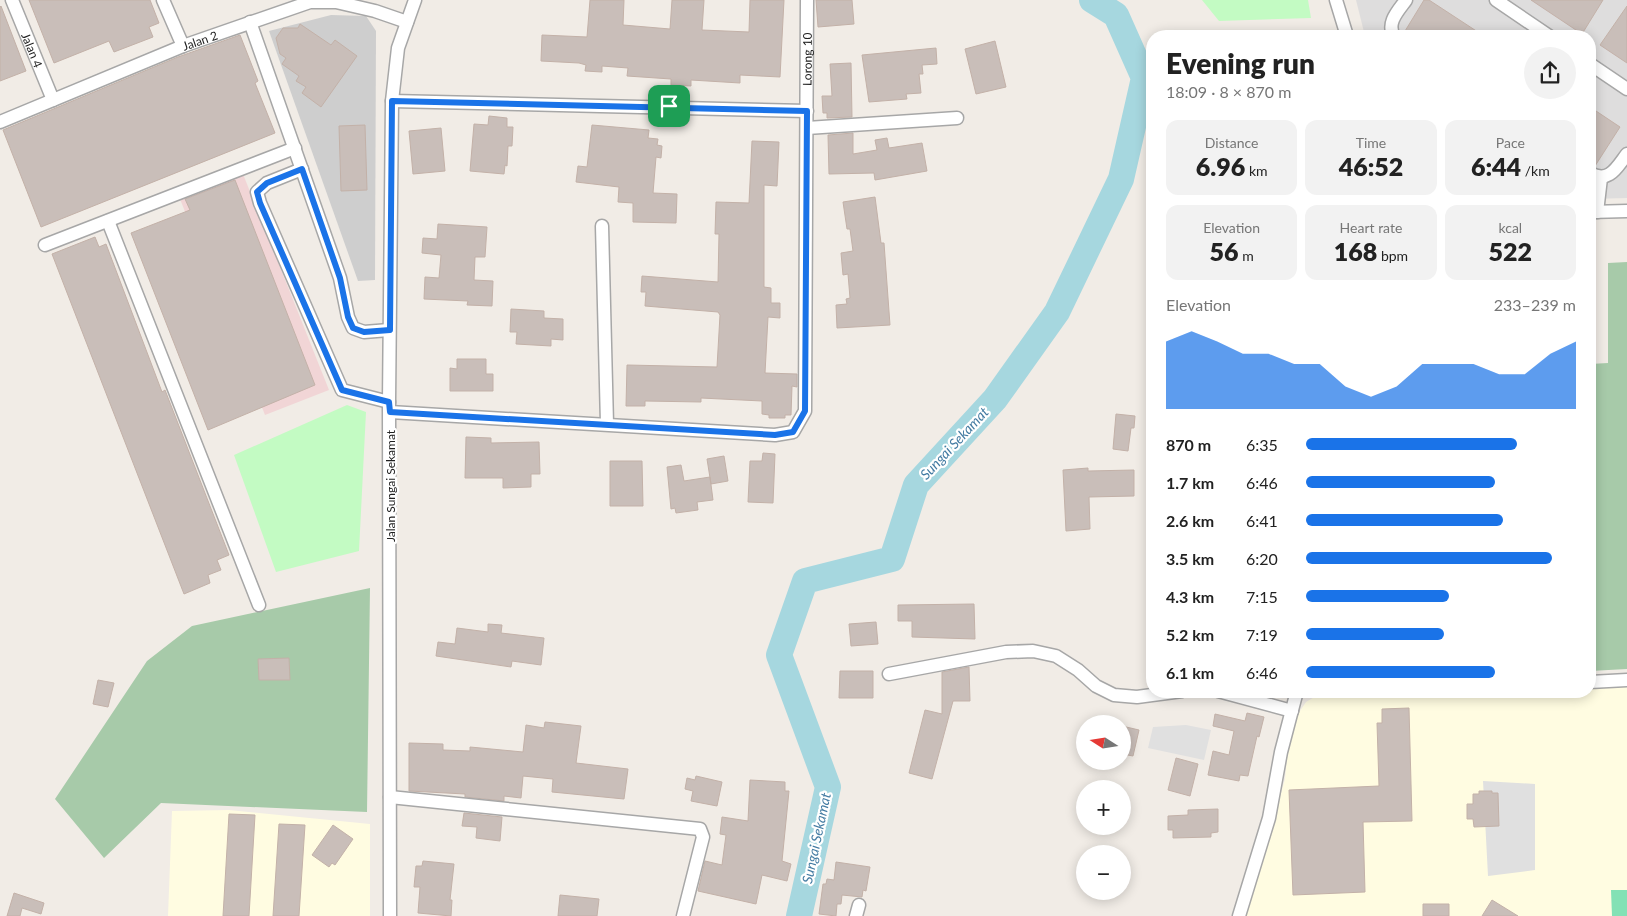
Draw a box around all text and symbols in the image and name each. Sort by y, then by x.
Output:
street label: Jalan 2 [180,27,220,53]
street label: Jalan 4 [19,30,46,70]
street label: Lorong 10 [799,32,814,86]
text: Evening run [1166,46,1315,80]
button: share [1524,47,1576,99]
text: 18:09 · 8 × 870 m [1166,82,1291,101]
pin [648,85,690,127]
icon: arrive [655,92,683,120]
text: Distance [1205,134,1259,151]
text: Time [1356,134,1386,151]
text: Pace [1496,134,1525,151]
text: 6.96 [1196,151,1245,181]
text: 46:52 [1339,151,1403,181]
text: 6:44 [1471,151,1521,181]
text: km [1245,162,1268,179]
text: /km [1521,162,1550,179]
text: Elevation [1203,219,1260,236]
text: Heart rate [1340,219,1402,236]
text: kcal [1498,219,1522,236]
text: 56 [1210,236,1239,266]
text: 168 [1334,236,1377,266]
text: 522 [1489,236,1532,266]
text: m [1239,247,1254,264]
text: bpm [1377,247,1408,264]
text: Elevation [1166,295,1231,314]
text: 233–239 m [1494,295,1576,314]
water label: Sungai Sekamat [916,403,992,483]
street label: Jalan Sungai Sekamat [383,429,398,542]
text: 870 m [1166,435,1211,454]
text: 6:35 [1246,435,1278,454]
text: 1.7 km [1166,473,1214,492]
text: 6:46 [1246,473,1278,492]
text: 2.6 km [1166,511,1214,530]
text: 6:41 [1246,511,1278,530]
text: 3.5 km [1166,549,1214,568]
text: 6:20 [1246,549,1278,568]
text: 4.3 km [1166,587,1214,606]
text: 7:15 [1246,587,1278,606]
text: 5.2 km [1166,625,1214,644]
text: 7:19 [1246,625,1278,644]
text: 6.1 km [1166,663,1214,682]
text: 6:46 [1246,663,1278,682]
north arrow [1076,715,1131,770]
map controls [1076,715,1131,900]
button: + [1076,780,1131,835]
water label: Sungai Sekamat [798,791,834,885]
button: − [1076,845,1131,900]

